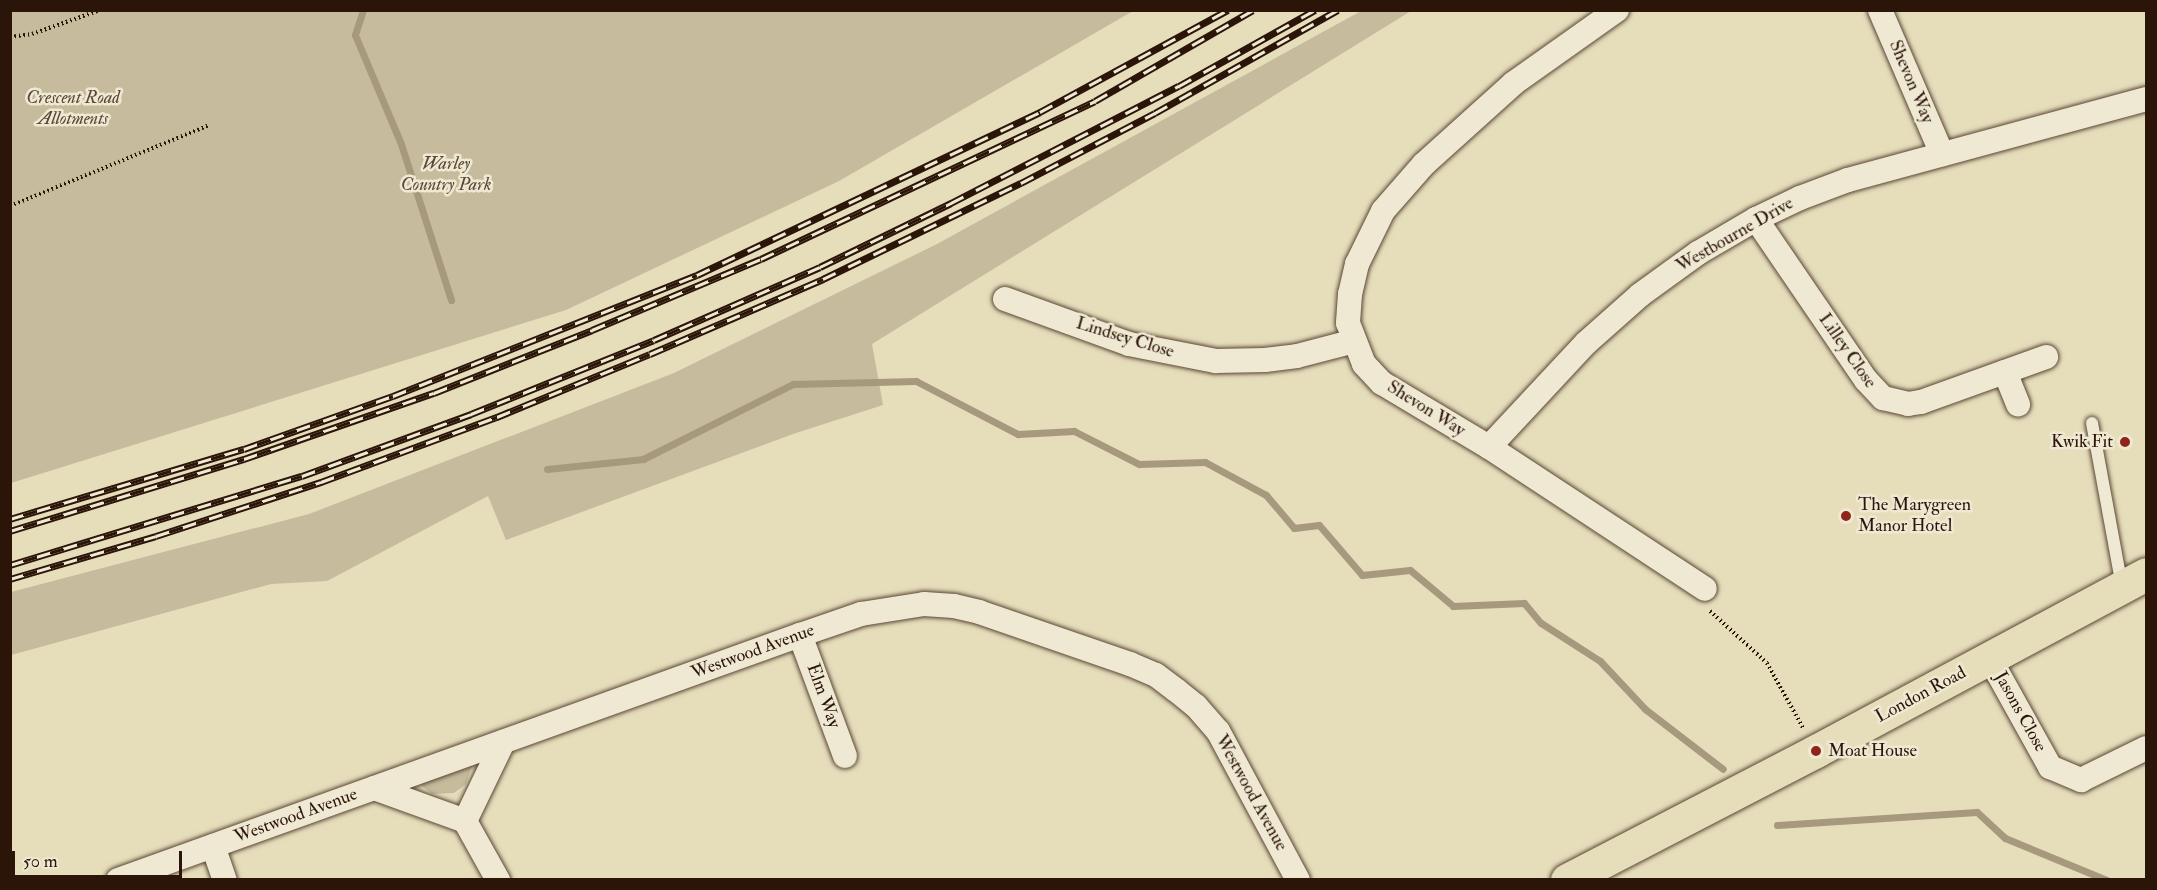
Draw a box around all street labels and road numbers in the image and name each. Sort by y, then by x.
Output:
street label: Shevon Way [1884,37,1938,127]
street label: Westbourne Drive [1673,193,1797,277]
street label: Lilley Close [1813,309,1881,393]
street label: Lindsey Close [1073,313,1177,363]
street label: Shevon Way [1383,376,1469,442]
street label: Westwood Avenue [689,620,817,684]
street label: Elm Way [801,661,845,731]
street label: London Road [1872,662,1970,728]
street label: Jasons Close [1989,668,2051,756]
street label: Westwood Avenue [1210,731,1292,855]
street label: Westwood Avenue [232,784,360,848]

